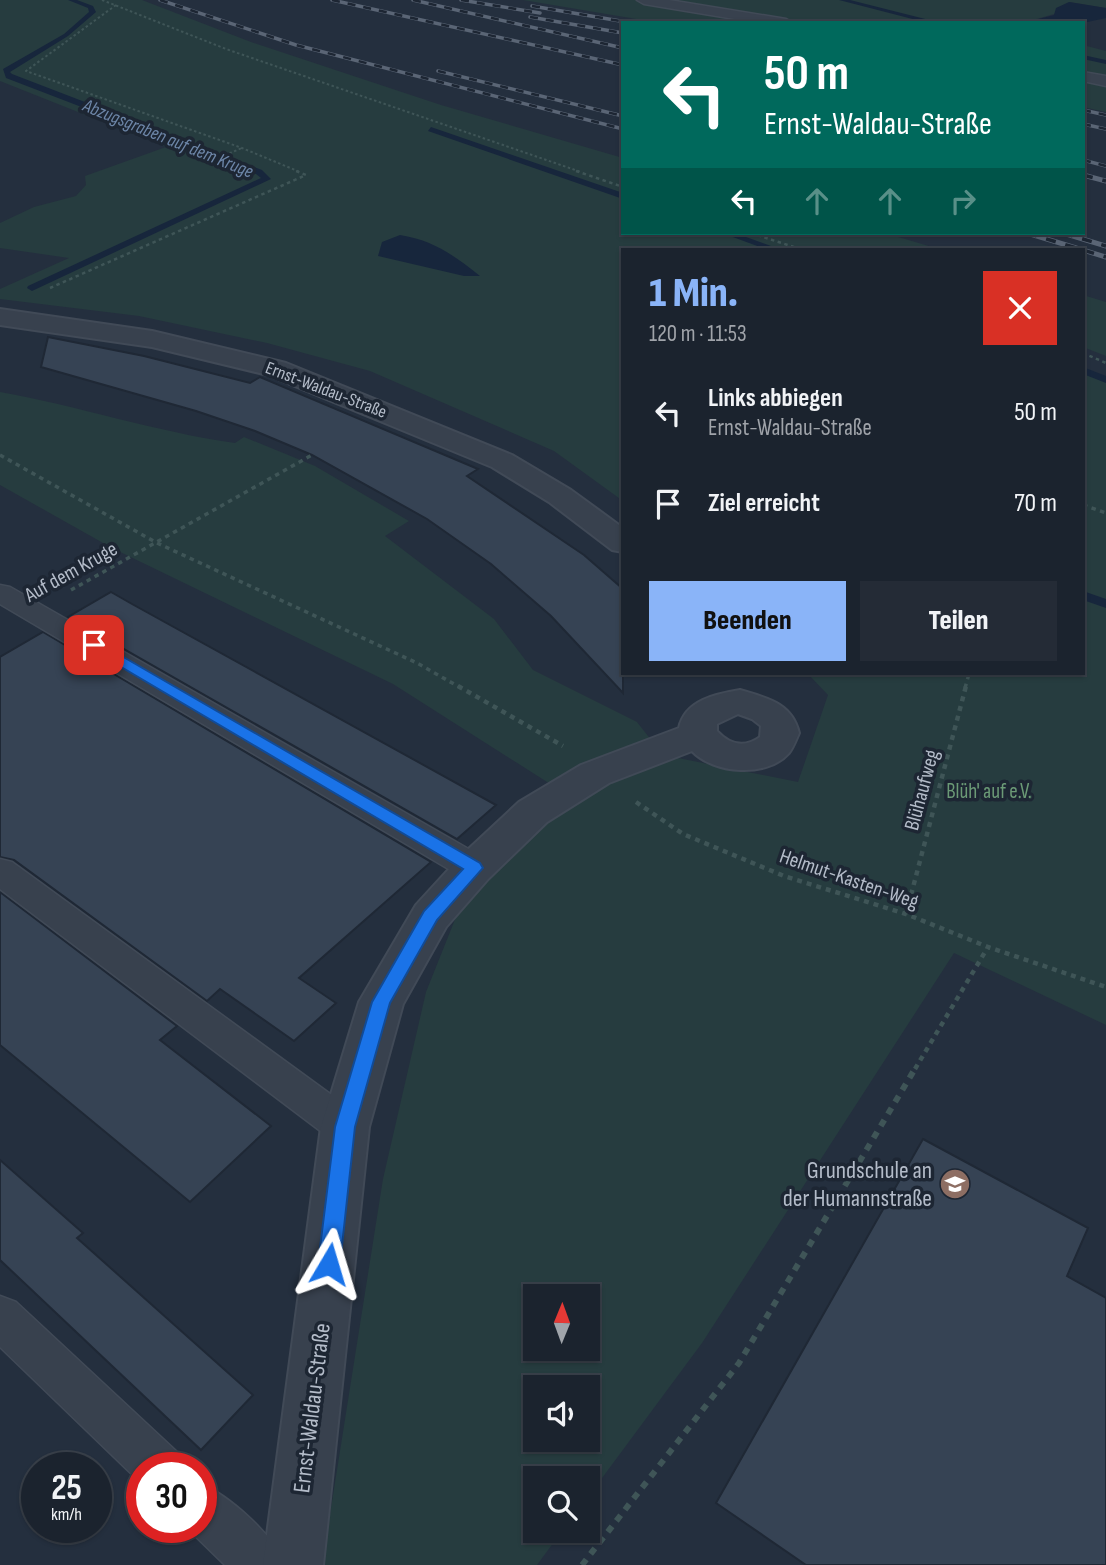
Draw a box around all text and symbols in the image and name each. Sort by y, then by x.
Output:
text: 50 m [764,45,849,104]
icon: left [649,49,740,140]
water label: Abzugsgraben auf dem Kruge [79,94,257,184]
text: Ernst-Waldau-Straße [764,105,992,144]
icon: left [725,182,763,220]
icon: ahead [798,182,836,220]
icon: ahead [871,182,909,220]
icon: right [944,182,982,220]
text: 1 Min. [649,268,738,319]
button: close [983,271,1057,345]
text: 120 m · 11:53 [649,320,747,348]
street label: Ernst-Waldau-Straße [262,357,390,423]
text: Links abbiegen [708,383,843,414]
icon: left [649,394,687,432]
text: 50 m [1014,397,1057,428]
text: Ernst-Waldau-Straße [708,414,872,442]
icon: arrive [649,485,687,523]
text: Ziel erreicht [708,488,820,519]
text: 70 m [1014,488,1057,519]
street label: Auf dem Kruge [19,536,122,608]
button: Beenden [649,581,846,661]
button: Teilen [860,581,1057,661]
pin [64,615,124,675]
icon: arrive [75,626,113,664]
street label: Blühaufweg [899,747,945,833]
park label: Blüh' auf e.V. [946,779,1032,804]
street label: Helmut-Kasten-Weg [776,844,922,914]
place label: Grundschule an der Humannstraße [783,1156,932,1213]
school or university icon: Grundschule an der Humannstraße [938,1167,972,1201]
position arrow [292,1227,366,1301]
north arrow [523,1284,600,1362]
map controls [523,1284,600,1543]
street label: Ernst-Waldau-Straße [287,1321,337,1495]
button: sound [523,1375,600,1452]
speed limit sign: 30 [126,1452,217,1543]
button: search [523,1466,600,1543]
text: 25 [51,1467,82,1510]
text: km/h [51,1504,82,1525]

